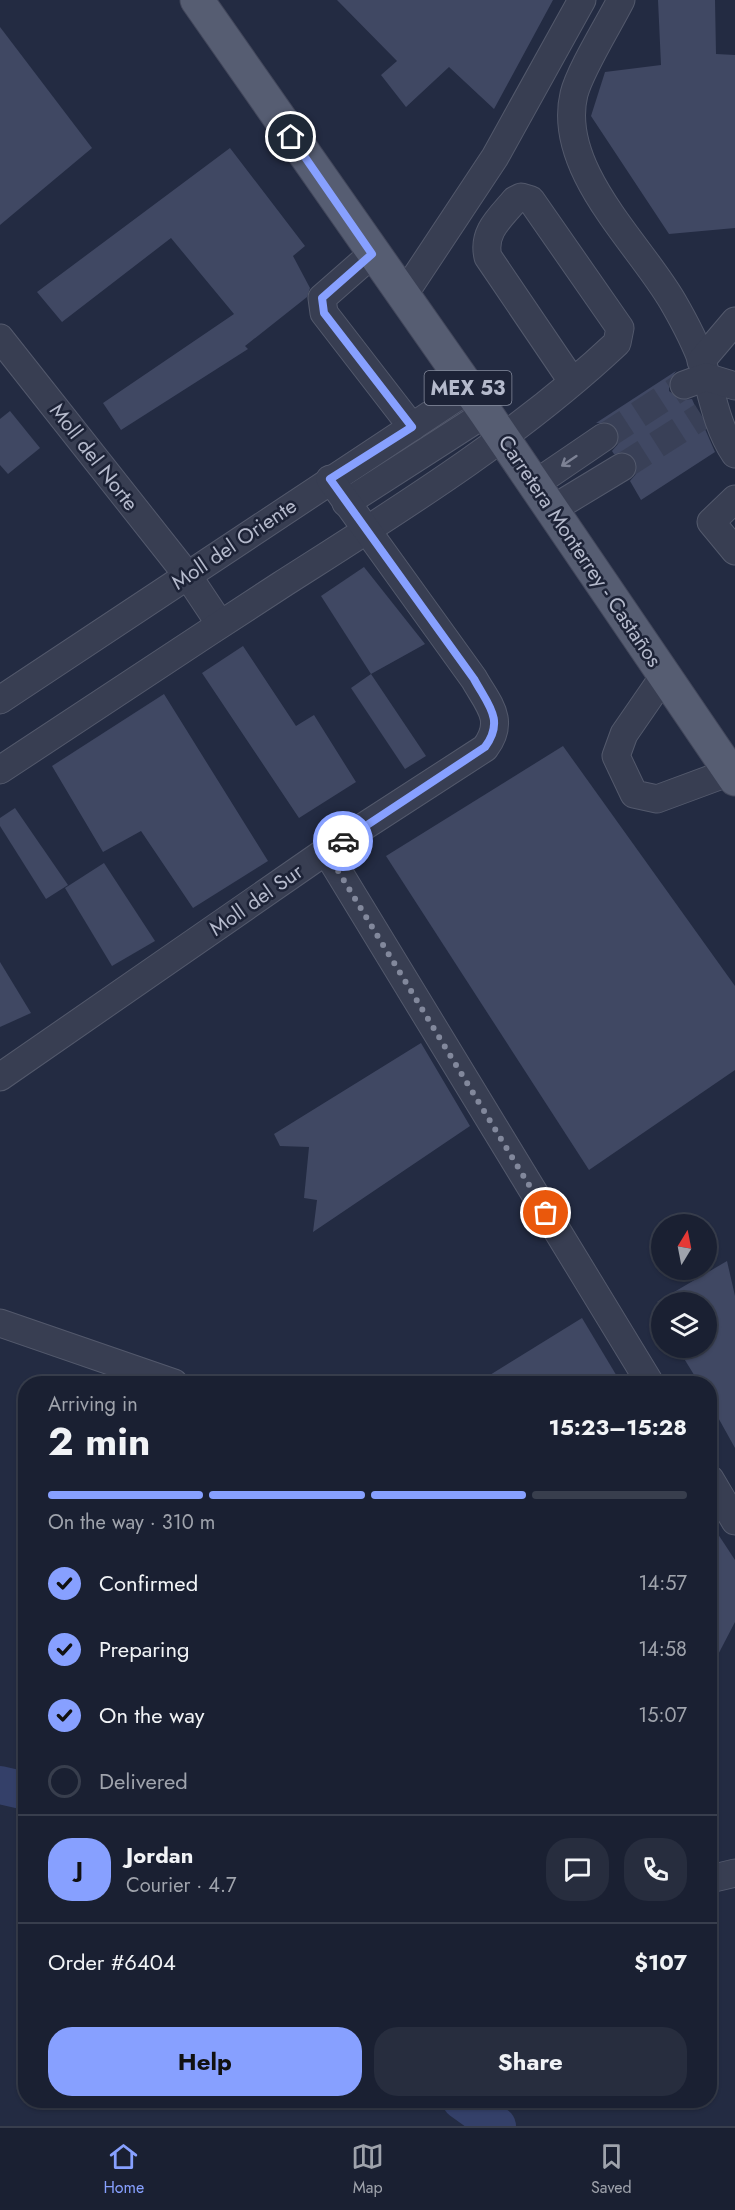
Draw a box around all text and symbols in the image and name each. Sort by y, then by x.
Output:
pin [265,111,316,162]
icon: home [274,120,307,153]
road number: MEX 53 [424,371,512,405]
street label: Moll del Norte [42,397,146,517]
street label: Carretera Monterrey - Castaños [491,429,669,673]
one-way arrow [561,454,578,467]
street label: Moll del Oriente [165,491,303,597]
courier [313,811,373,871]
icon: car [327,825,360,858]
street label: Moll del Sur [203,856,310,943]
pin [520,1187,571,1238]
icon: bag [529,1196,562,1229]
north arrow [651,1214,717,1280]
map controls [651,1214,717,1358]
button: layers [651,1292,717,1358]
text: Arriving in [48,1390,138,1419]
text: 15:23–15:28 [548,1411,687,1443]
text: 2 min [48,1413,150,1470]
text: On the way · 310 m [48,1508,215,1537]
icon: check [48,1567,81,1600]
text: Confirmed [99,1567,198,1599]
text: 14:57 [639,1569,687,1598]
icon: check [48,1633,81,1666]
text: Preparing [99,1633,190,1665]
text: 14:58 [638,1635,687,1664]
icon: check [48,1699,81,1732]
text: On the way [99,1699,204,1731]
text: 15:07 [638,1701,687,1730]
text: Delivered [99,1765,188,1797]
button: chat [546,1838,609,1901]
button: phone [624,1838,687,1901]
text: Jordan [126,1839,193,1871]
text: J [76,1853,83,1885]
text: Courier · 4.7 [126,1871,237,1900]
text: Order #6404 [48,1946,176,1978]
text: $107 [634,1946,687,1978]
button: Help [48,2027,362,2096]
button: Share [374,2027,687,2096]
tab: Home [103,2140,144,2199]
tab: Map [351,2140,384,2199]
tab: Saved [591,2140,632,2199]

